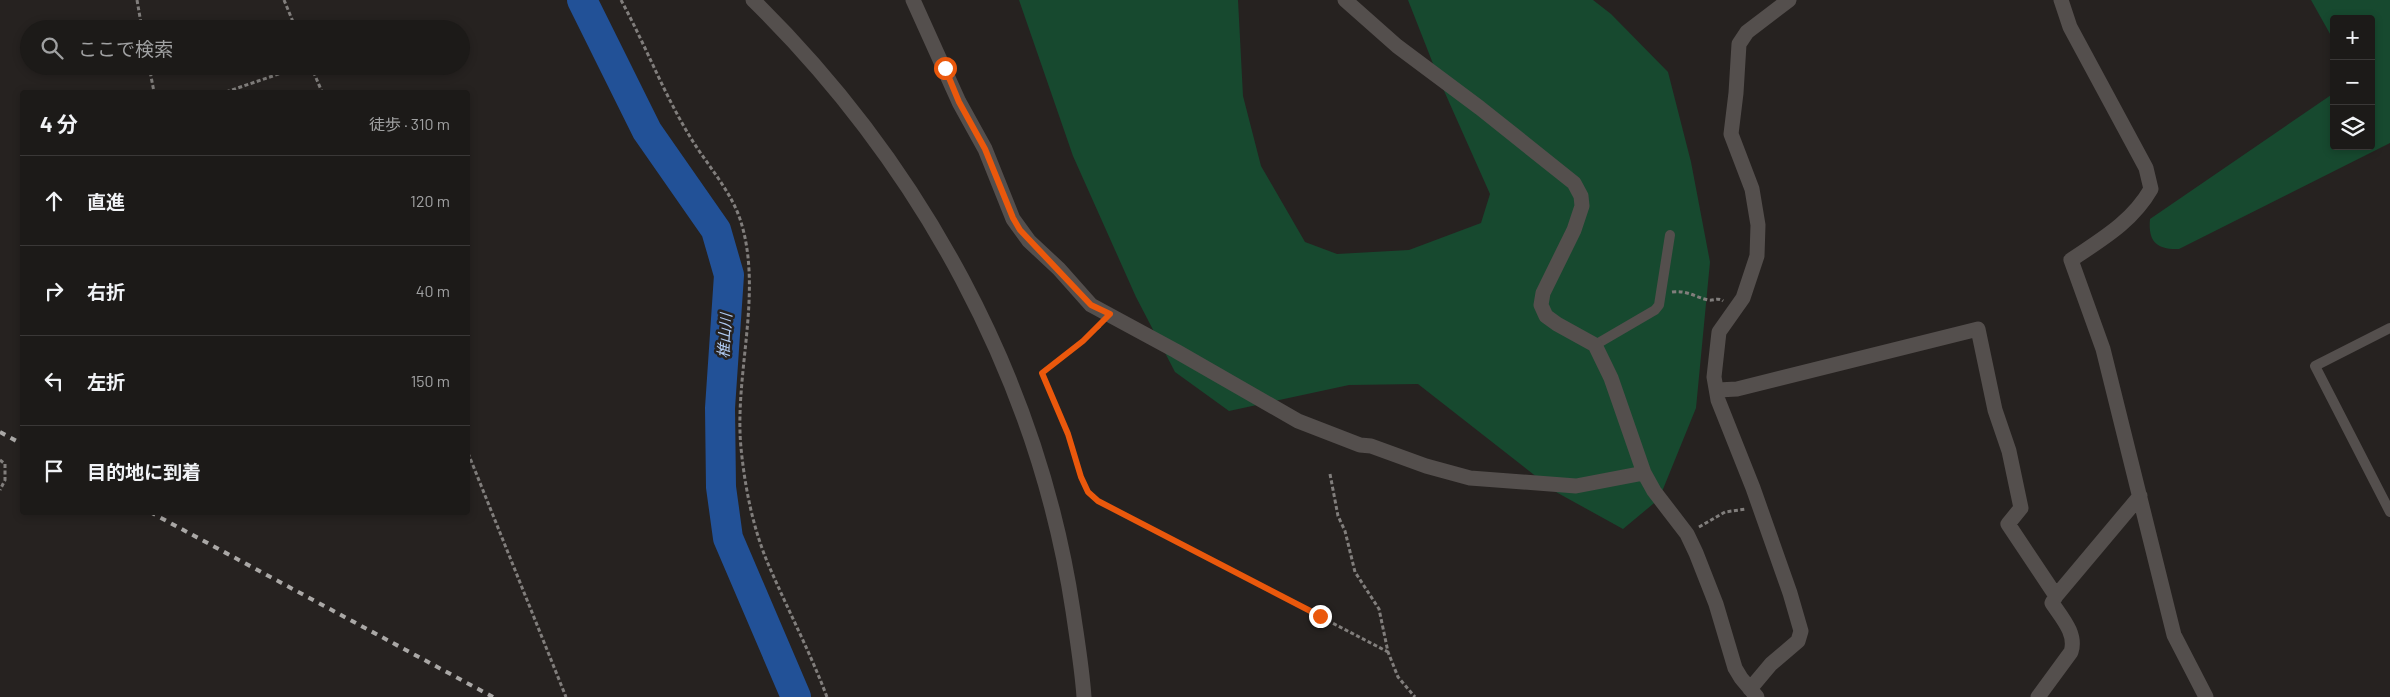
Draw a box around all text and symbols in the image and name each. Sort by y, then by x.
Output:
map controls [2330,15,2375,150]
button: + [2330,15,2375,60]
search box [20,20,470,75]
icon: search [38,34,66,62]
text: ここで検索 [78,37,173,60]
route start [934,57,957,80]
button: − [2330,60,2375,105]
button: layers [2330,105,2375,150]
text: 4 分 [40,111,78,136]
text: 徒歩 · 310 m [369,114,450,133]
icon: ahead [40,187,68,215]
text: 直進 [87,190,125,213]
text: 120 m [410,191,450,210]
icon: right [40,277,68,305]
text: 右折 [87,280,125,303]
text: 40 m [416,281,450,300]
water label: 椎山川 [713,311,735,359]
icon: left [40,367,68,395]
text: 左折 [87,370,125,393]
text: 150 m [411,371,450,390]
icon: arrive [40,457,68,485]
text: 目的地に到着 [87,460,201,483]
route end [1309,605,1332,628]

